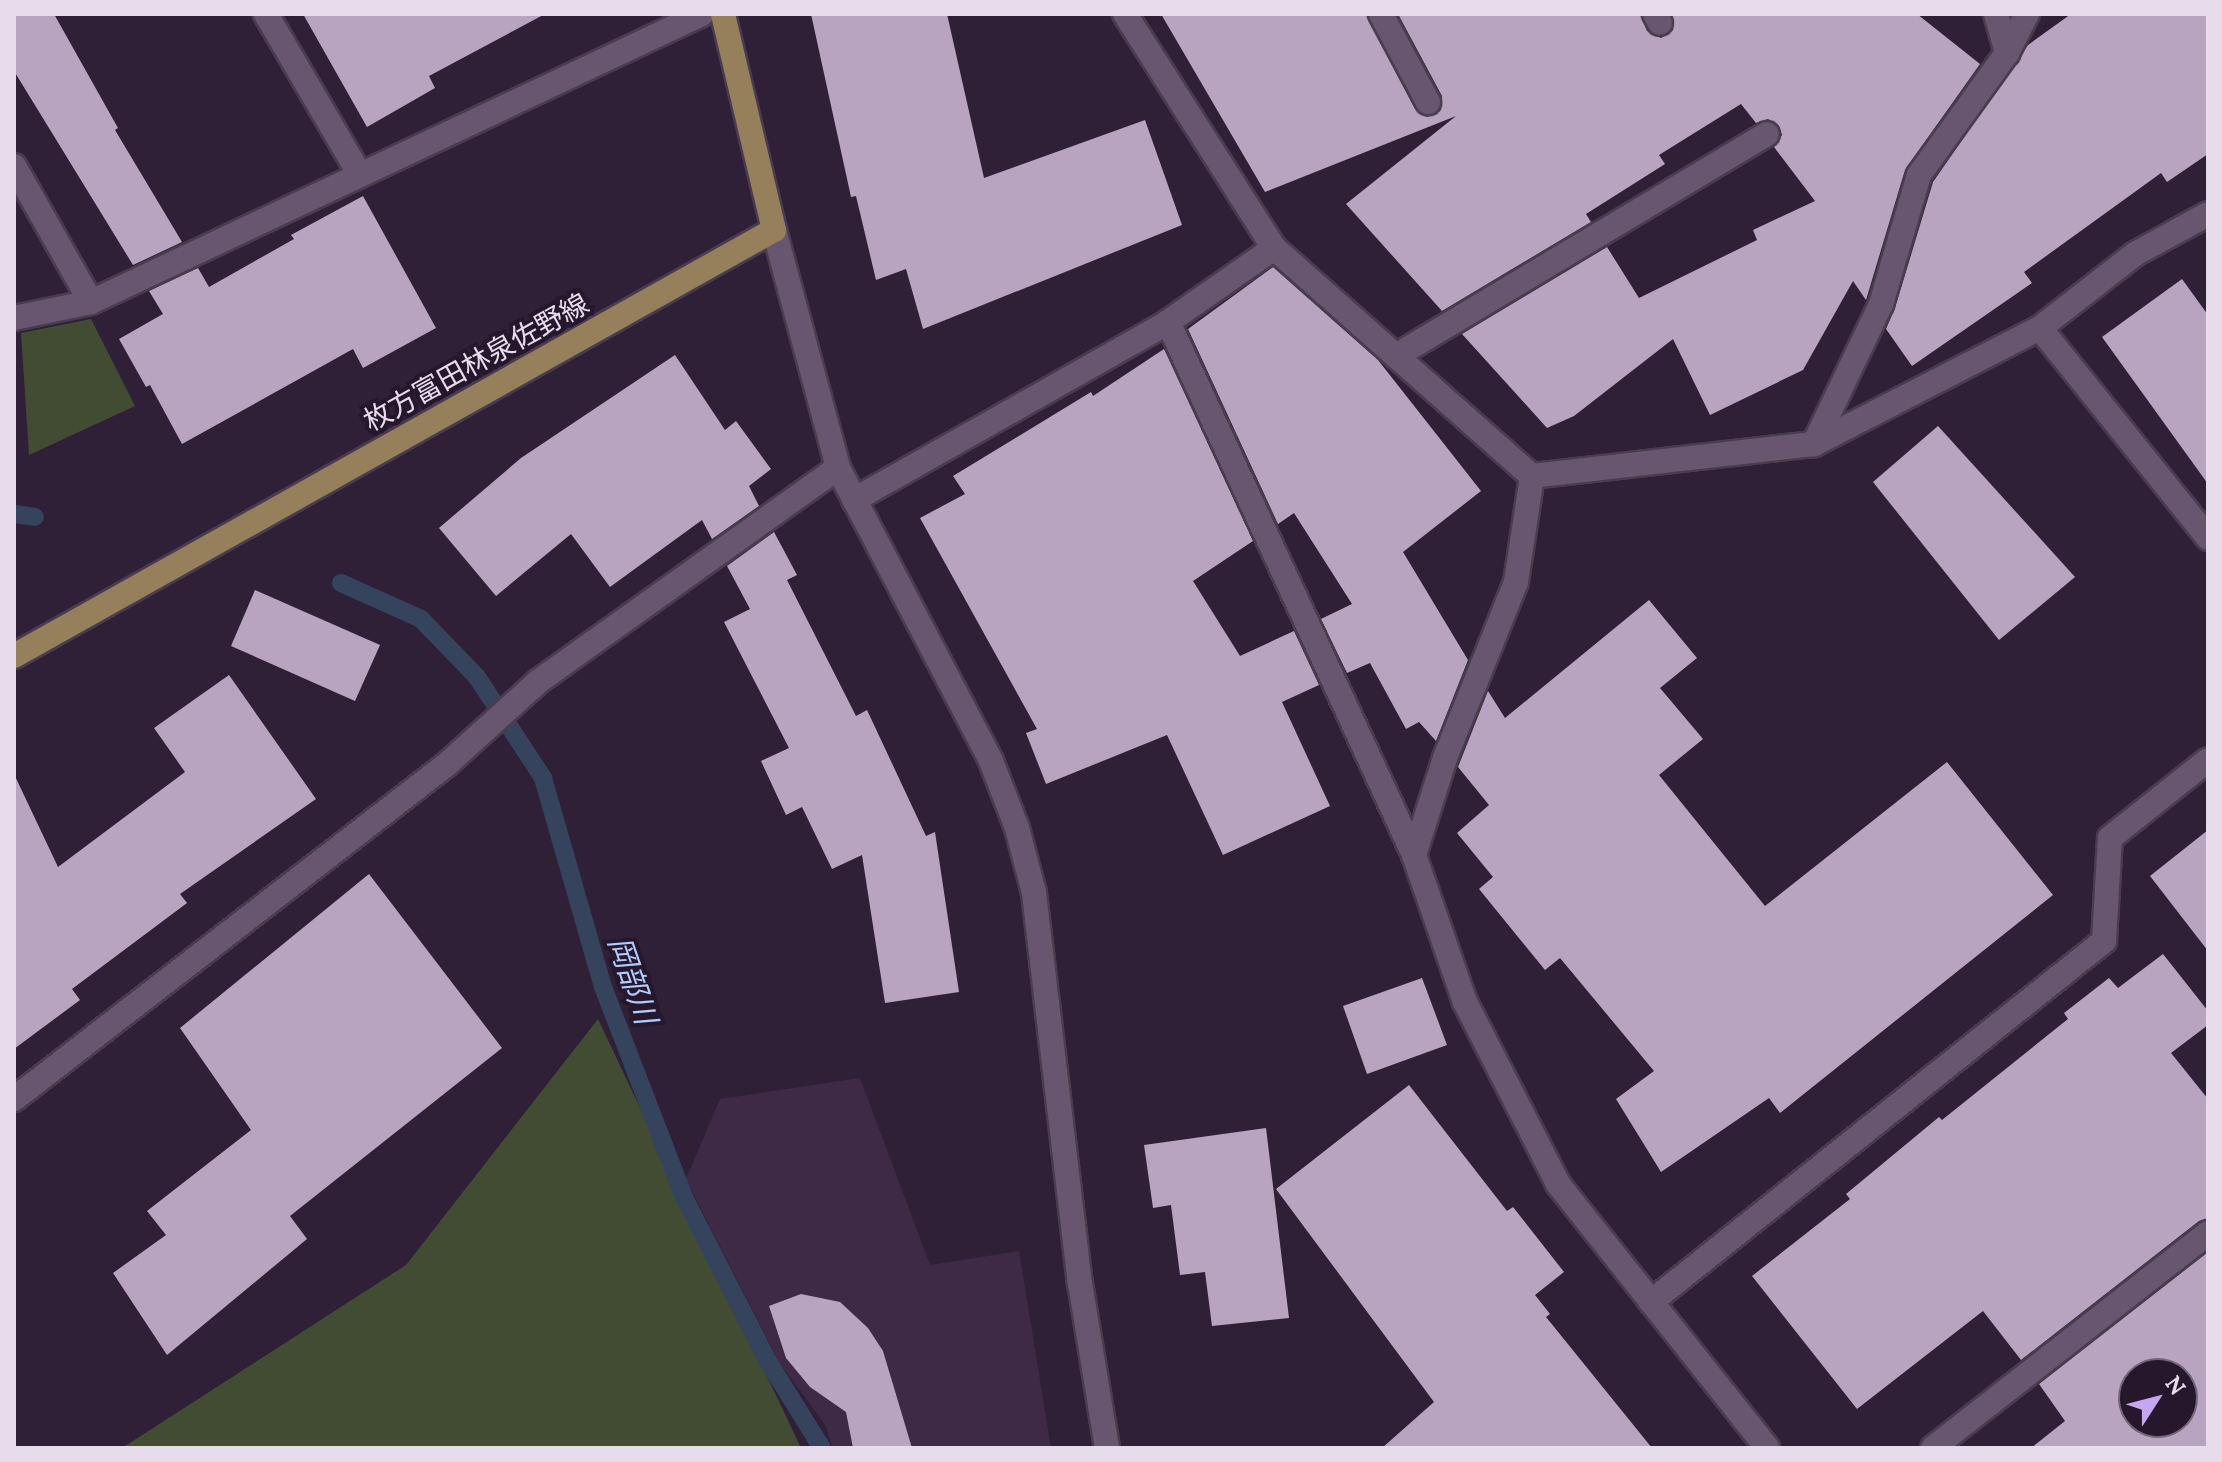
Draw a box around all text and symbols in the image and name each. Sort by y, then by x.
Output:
street label: 枚方富田林泉佐野線 [358,286,594,438]
water label: 岡部川 [601,932,665,1028]
north arrow [2118,1358,2198,1438]
text: N [2159,1370,2192,1400]

